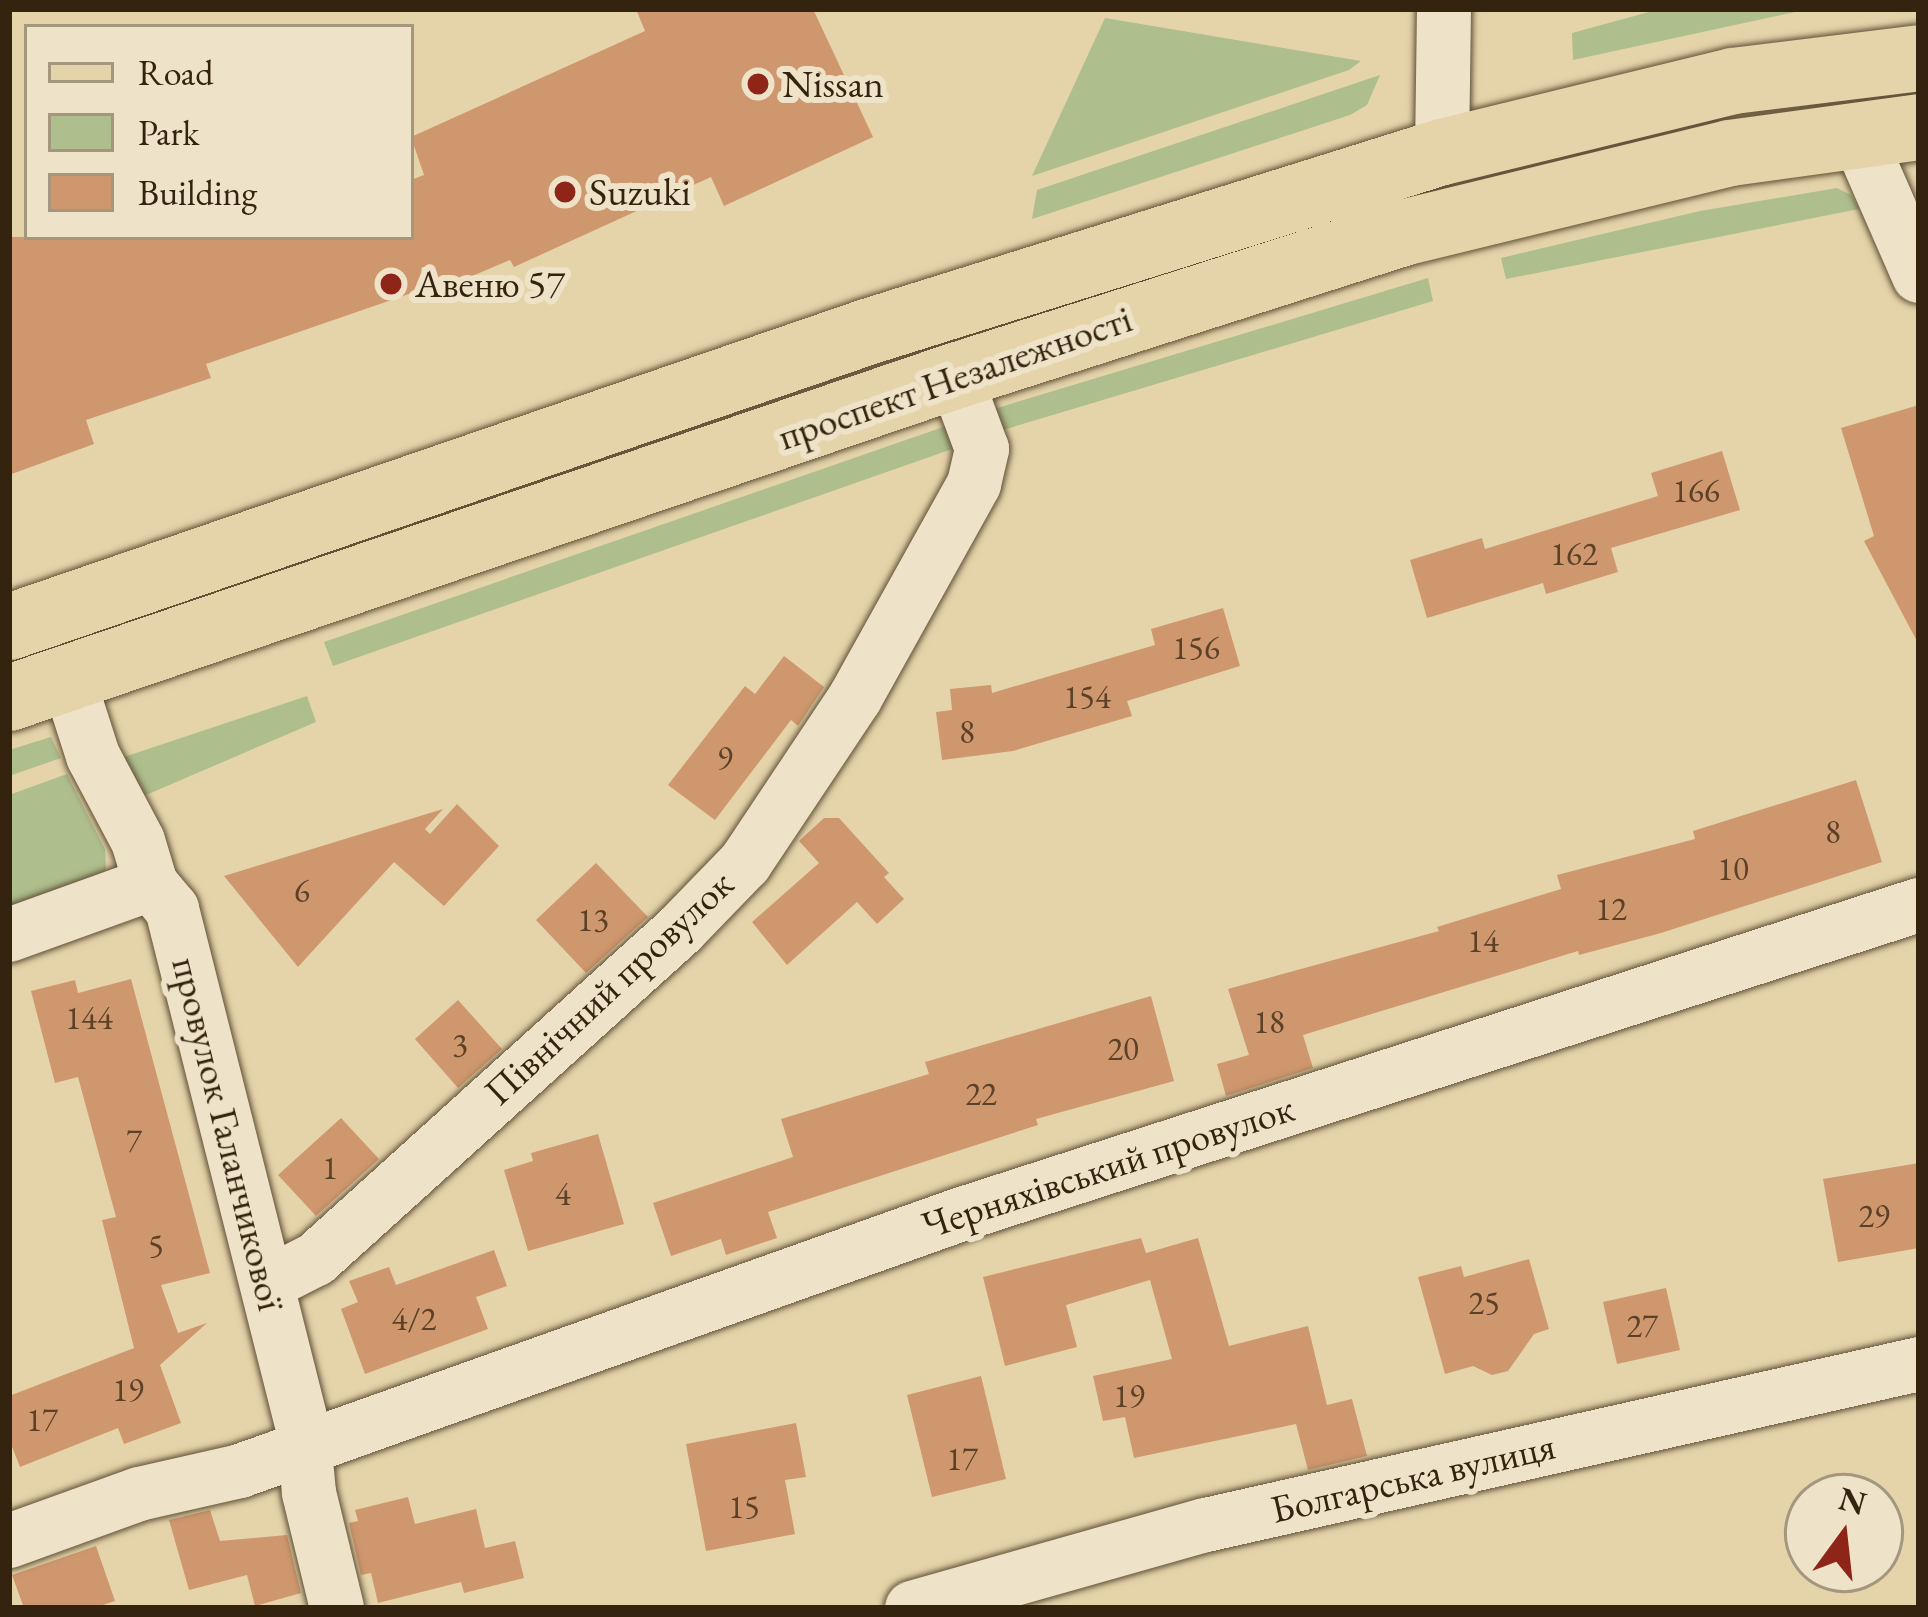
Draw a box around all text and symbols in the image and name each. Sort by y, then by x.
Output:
legend [24,24,414,240]
text: Road [138,49,213,96]
place label: Nissan [782,61,884,107]
marker: Nissan [745,71,771,97]
text: Park [138,109,199,156]
text: Building [138,169,257,216]
place label: Suzuki [589,169,691,215]
marker: Suzuki [552,179,578,205]
place label: Авеню 57 [415,261,565,307]
marker: Авеню 57 [378,271,404,297]
street label: проспект Незалежності [772,296,1138,460]
house number: 166 [1672,471,1720,511]
house number: 162 [1550,534,1598,574]
house number: 156 [1172,628,1220,668]
house number: 154 [1063,677,1111,717]
house number: 8 [959,712,975,752]
house number: 9 [717,738,733,778]
house number: 8 [1825,812,1841,852]
house number: 10 [1717,849,1749,889]
street label: Північний провулок [475,861,743,1115]
house number: 6 [294,871,310,911]
house number: 12 [1595,889,1627,929]
house number: 13 [577,900,609,940]
house number: 14 [1467,921,1499,961]
street label: провулок Галанчикової [161,953,295,1315]
house number: 144 [65,998,113,1038]
house number: 18 [1253,1002,1285,1042]
house number: 3 [452,1025,468,1065]
house number: 20 [1107,1029,1139,1069]
house number: 22 [965,1074,997,1114]
street label: Черняхівський провулок [916,1085,1300,1249]
house number: 7 [126,1121,142,1161]
house number: 1 [322,1148,338,1188]
house number: 4 [555,1174,571,1214]
house number: 29 [1858,1196,1890,1236]
house number: 5 [148,1226,164,1266]
house number: 25 [1468,1283,1500,1323]
house number: 4/2 [392,1299,436,1339]
house number: 27 [1626,1306,1658,1346]
house number: 19 [112,1370,144,1410]
house number: 19 [1113,1376,1145,1416]
house number: 17 [26,1400,58,1440]
street label: Болгарська вулиця [1266,1423,1560,1533]
house number: 17 [946,1439,978,1479]
north arrow [1784,1473,1904,1593]
text: N [1834,1476,1871,1525]
house number: 15 [728,1487,760,1527]

